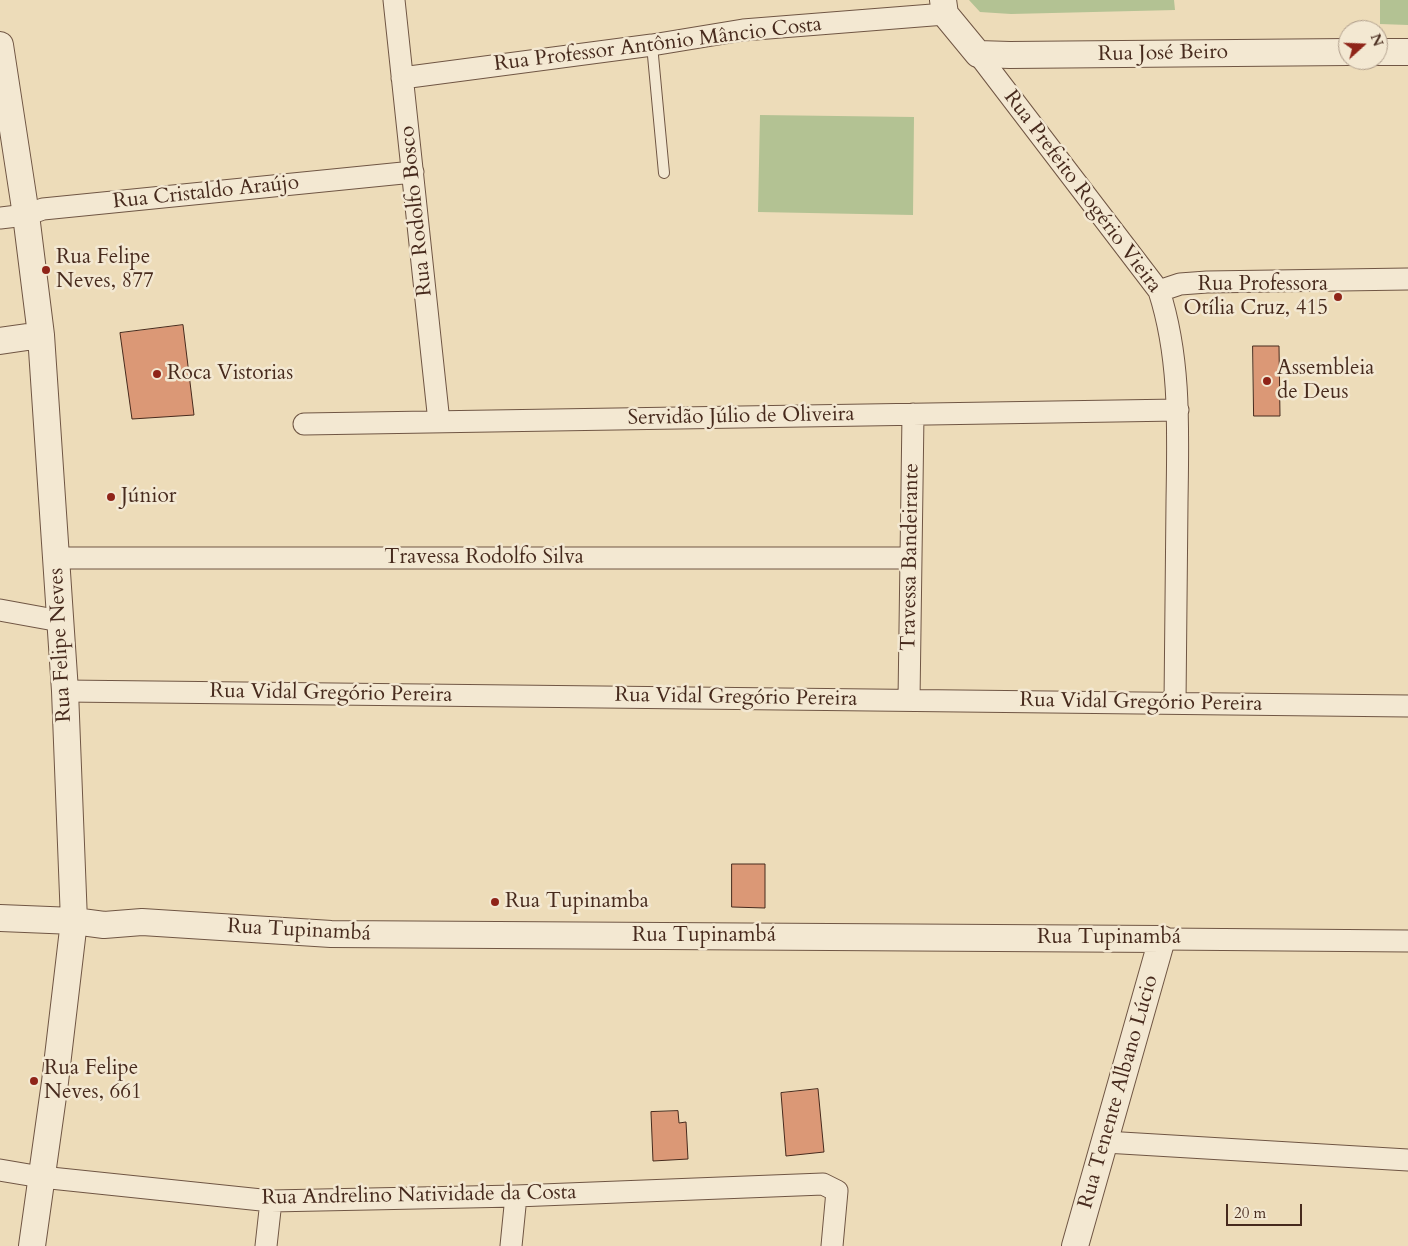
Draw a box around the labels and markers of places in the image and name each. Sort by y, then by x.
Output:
place label: Rua Felipe Neves, 877 [56,245,154,295]
marker: Rua Felipe Neves, 877 [40,264,52,276]
place label: Rua Professora Otília Cruz, 415 [1183,272,1328,322]
marker: Rua Professora Otília Cruz, 415 [1332,291,1344,303]
place label: Assembleia de Deus [1277,356,1374,406]
place label: Roca Vistorias [167,361,293,387]
marker: Roca Vistorias [151,368,163,380]
marker: Assembleia de Deus [1261,375,1273,387]
place label: Júnior [121,484,176,510]
marker: Júnior [105,491,117,503]
place label: Rua Tupinamba [505,889,649,915]
marker: Rua Tupinamba [489,896,501,908]
place label: Rua Felipe Neves, 661 [44,1056,142,1106]
marker: Rua Felipe Neves, 661 [28,1075,40,1087]

